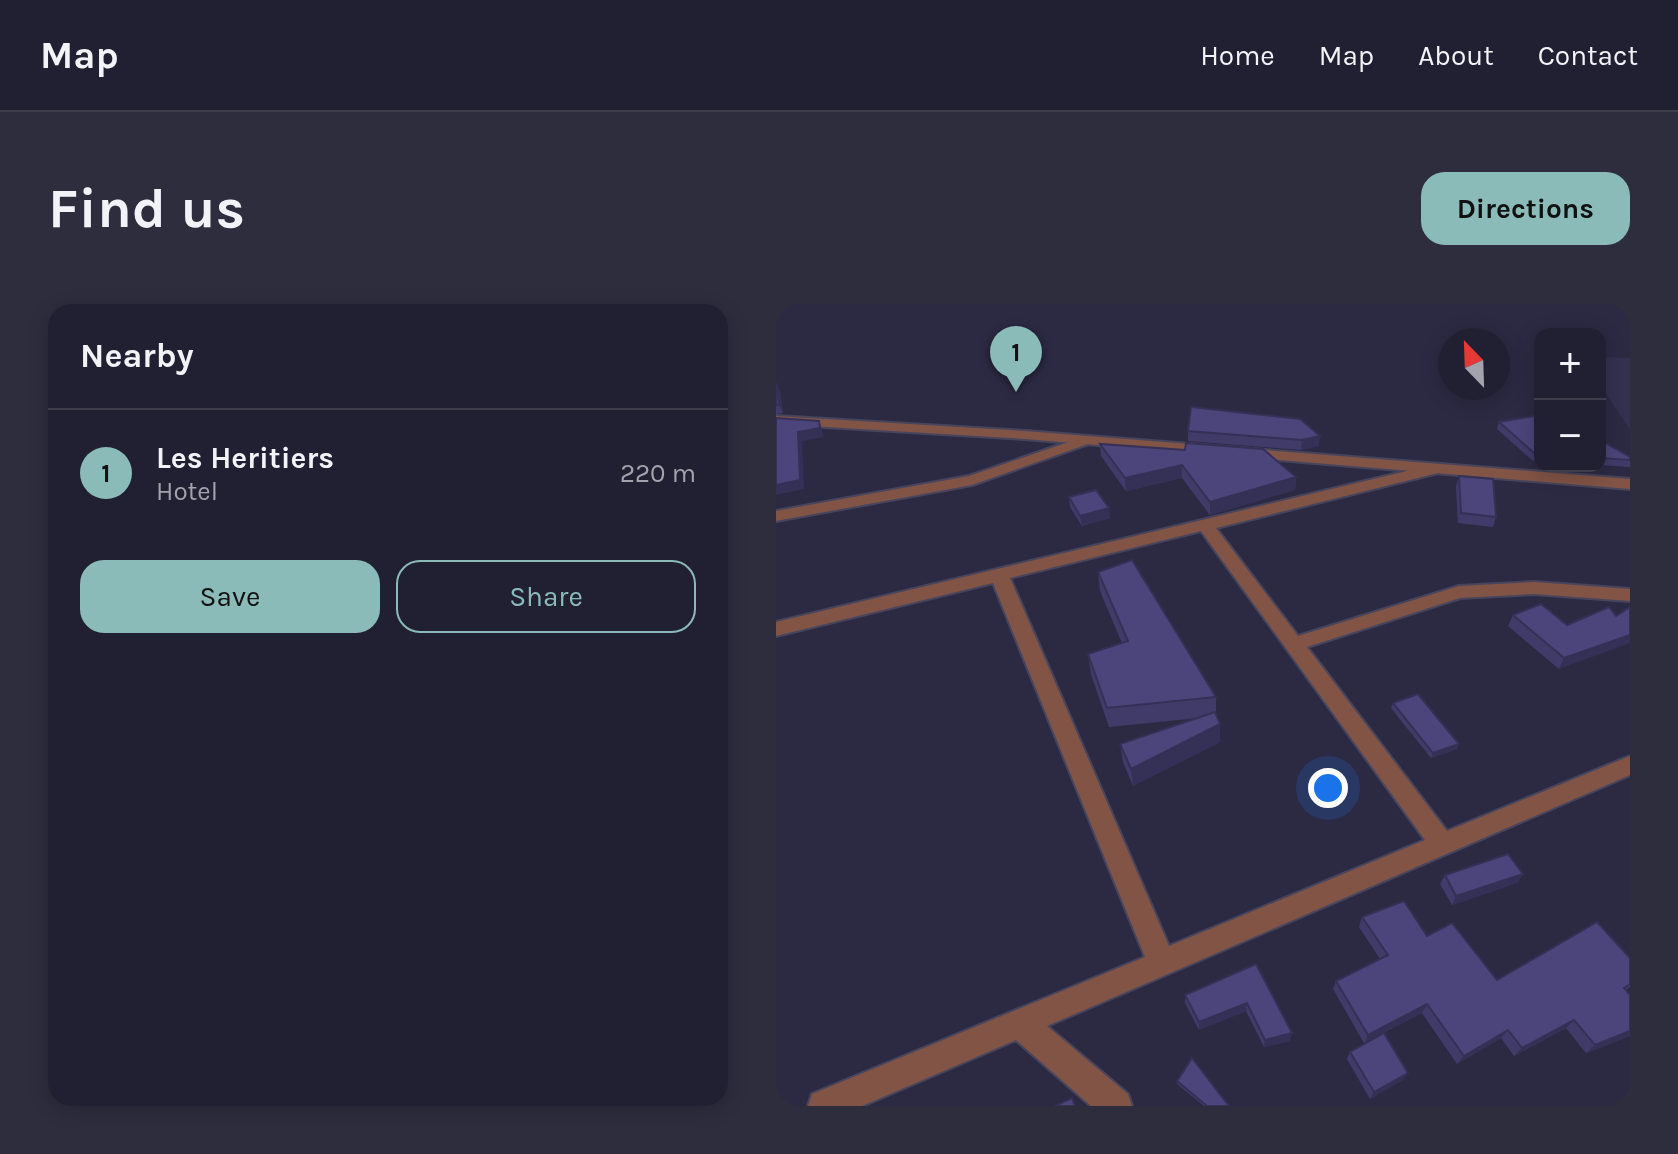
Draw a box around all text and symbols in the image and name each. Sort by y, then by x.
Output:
text: Map [40,33,119,78]
text: Home [1200,39,1275,72]
text: Map [1319,39,1374,72]
text: About [1418,39,1494,72]
text: Contact [1538,39,1638,72]
button: Directions [1421,172,1630,245]
text: Find us [48,176,245,241]
pin: 1 [990,326,1042,392]
north arrow [1438,328,1510,400]
map controls [1534,328,1606,472]
button: + [1534,328,1606,400]
text: Nearby [80,336,194,376]
button: − [1534,400,1606,472]
text: Les Heritiers [156,440,334,476]
text: 1 [101,458,111,489]
text: 220 m [620,458,696,489]
text: Hotel [156,476,218,507]
button: Save [80,560,380,633]
button: Share [396,560,696,633]
your location [1308,768,1348,808]

